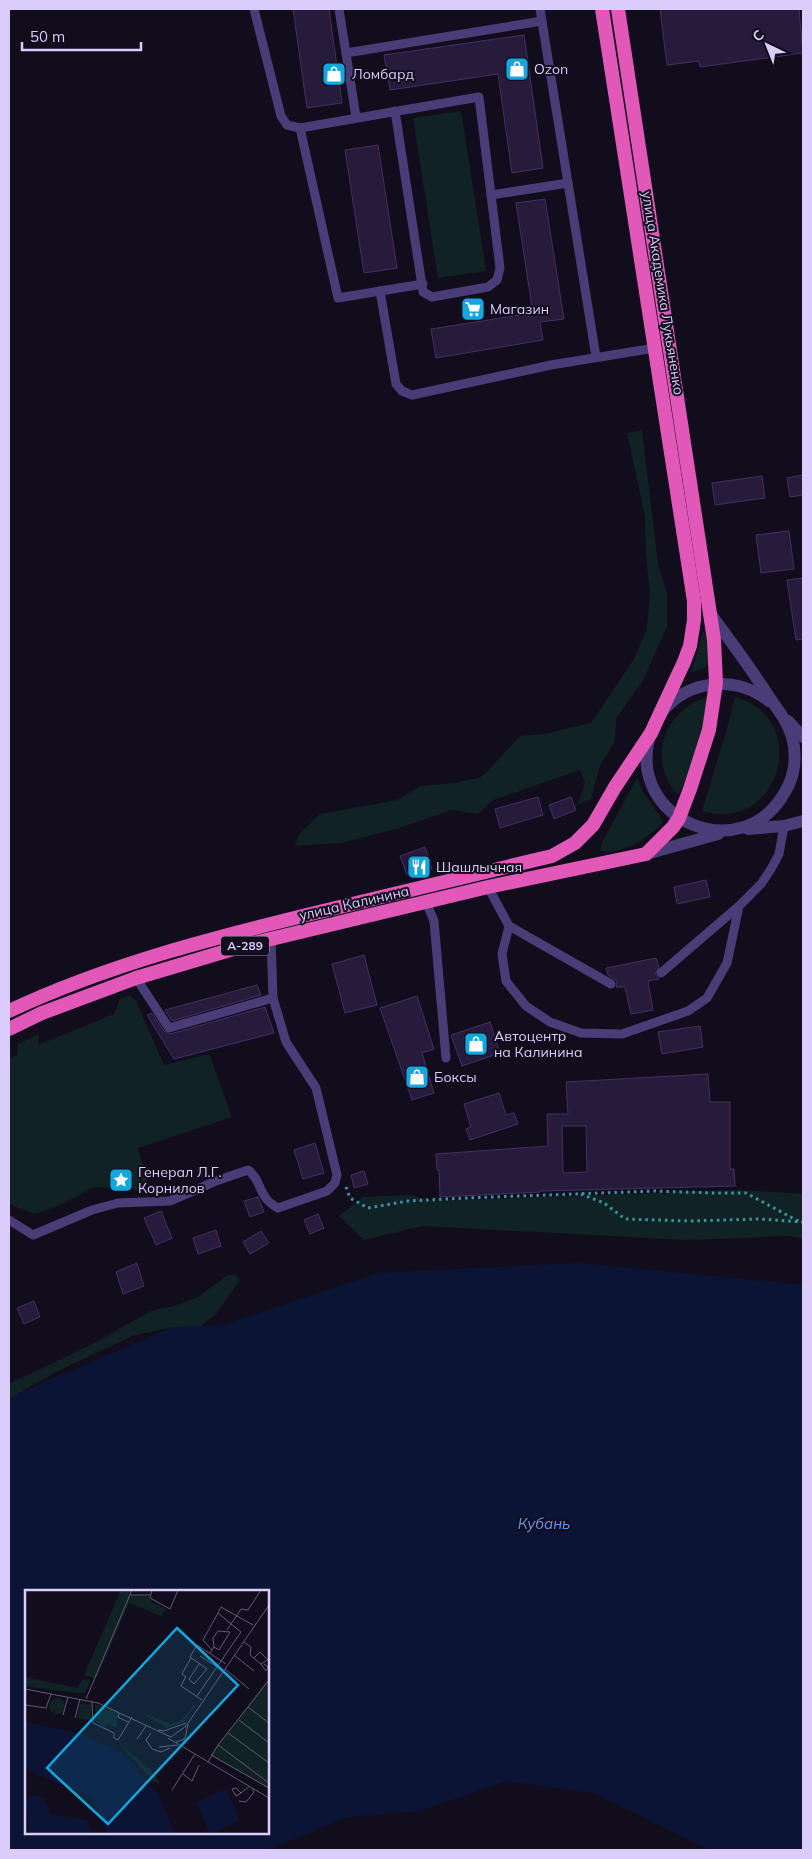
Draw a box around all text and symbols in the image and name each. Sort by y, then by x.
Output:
scale bar [22,20,141,52]
north arrow [742,20,792,70]
text: С [748,26,768,45]
text: 50 m [30,27,65,46]
shop icon: Ozon [504,56,530,82]
place label: Ozon [534,60,568,78]
shop icon: Ломбард [321,61,347,87]
place label: Ломбард [352,65,414,83]
street label: улица Академика Лукьяненко [638,190,688,396]
supermarket icon: Магазин [460,296,486,322]
place label: Магазин [490,300,549,318]
restaurant icon: Шашлычная [406,854,432,880]
place label: Шашлычная [436,858,522,876]
street label: улица Калинина [297,882,411,924]
road number: А-289 [221,936,269,956]
place label: Автоцентр на Калинина [494,1027,582,1061]
shop icon: Автоцентр на Калинина [463,1031,489,1057]
shop icon: Боксы [404,1064,430,1090]
place label: Боксы [434,1068,477,1086]
place label: Генерал Л.Г. Корнилов [138,1163,222,1197]
place icon: Генерал Л.Г. Корнилов [108,1167,134,1193]
water label: Кубань [518,1514,570,1533]
inset map [25,1590,269,1834]

